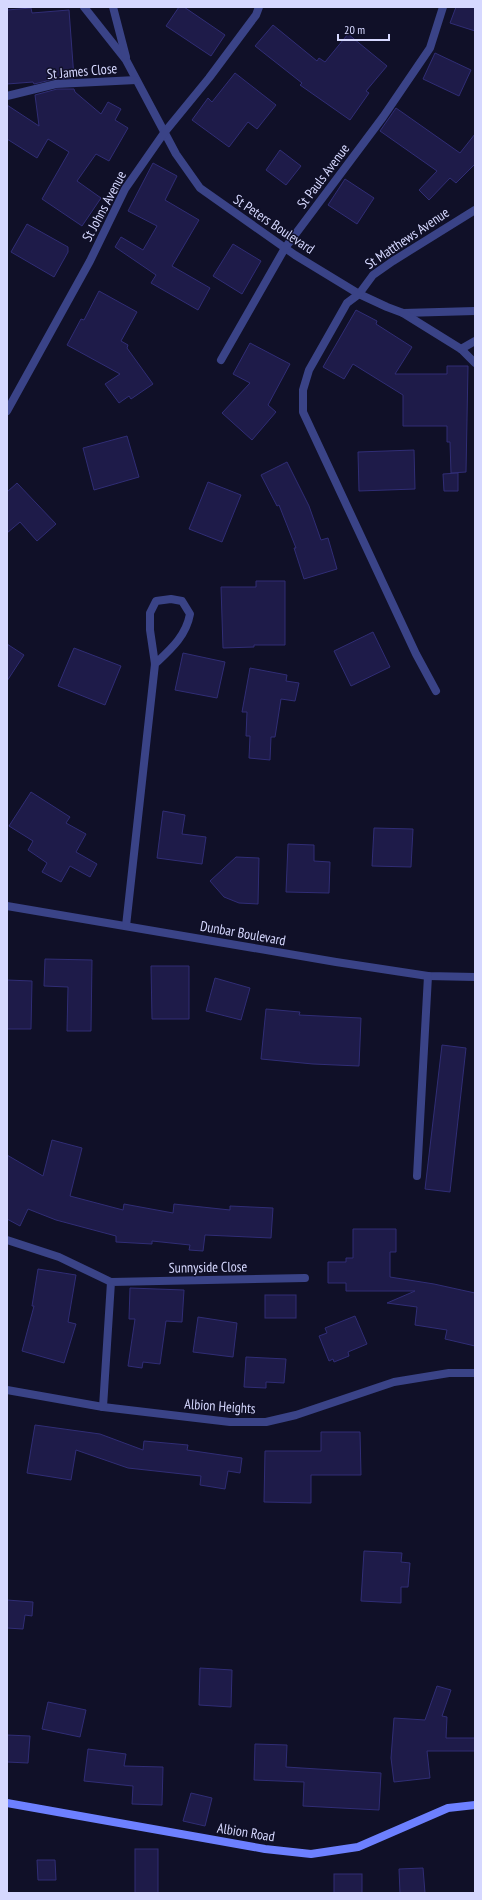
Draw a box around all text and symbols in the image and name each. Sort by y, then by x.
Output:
scale bar [338,16,389,42]
text: 20 m [344,22,365,37]
street label: St James Close [46,59,118,83]
street label: St Pauls Avenue [293,140,353,212]
street label: St Johns Avenue [78,167,130,244]
street label: St Peters Boulevard [230,190,318,258]
street label: St Matthews Avenue [361,203,453,273]
street label: Dunbar Boulevard [199,917,287,949]
street label: Sunnyside Close [169,1257,248,1277]
street label: Albion Heights [184,1395,256,1417]
street label: Albion Road [216,1819,276,1845]

